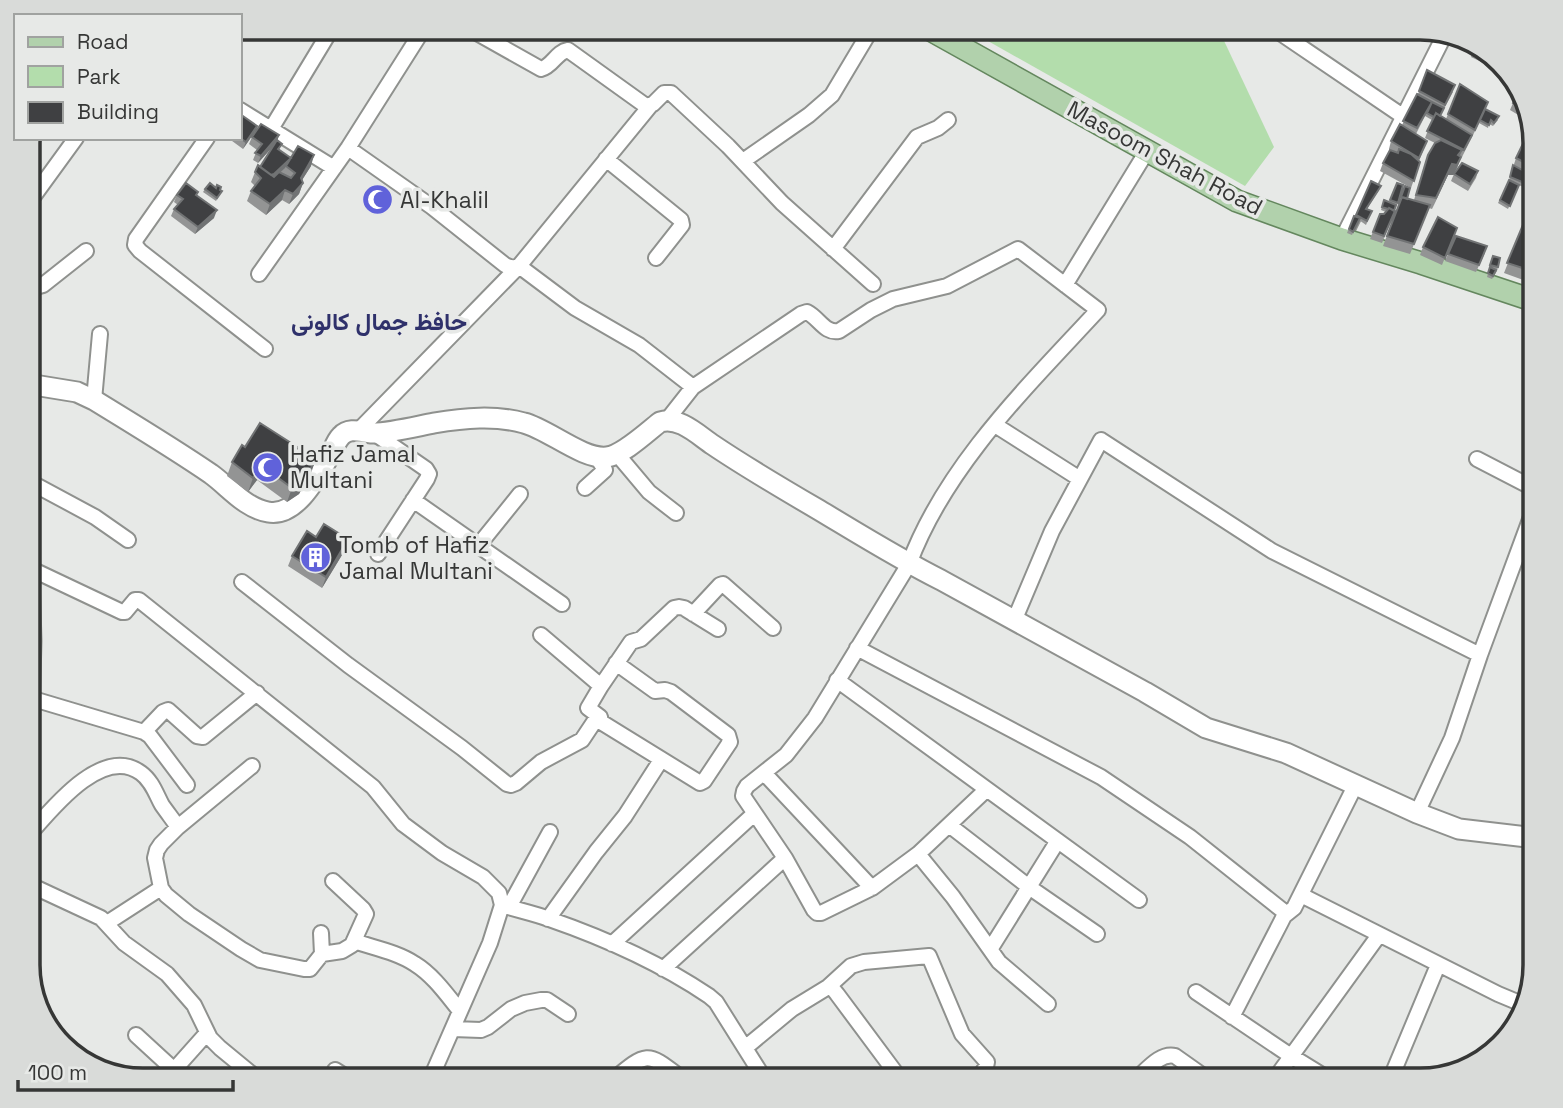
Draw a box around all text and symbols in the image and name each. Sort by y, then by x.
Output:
legend [14,14,242,140]
text: Road [77,28,129,55]
text: Park [77,63,121,90]
street label: Masoom Shah Road [1062,94,1268,222]
text: Building [77,98,159,125]
mosque icon: Al-Khalil [360,183,394,217]
place label: Al-Khalil [400,185,489,215]
district label: حافظ جمال کالونی [291,306,467,337]
place label: Hafiz Jamal Multani [290,439,416,495]
mosque icon: Hafiz Jamal Multani [250,450,284,484]
place label: Tomb of Hafiz Jamal Multani [339,530,493,586]
building icon: Tomb of Hafiz Jamal Multani [299,541,333,575]
scale bar [18,1048,233,1092]
text: 100 m [28,1059,87,1086]

